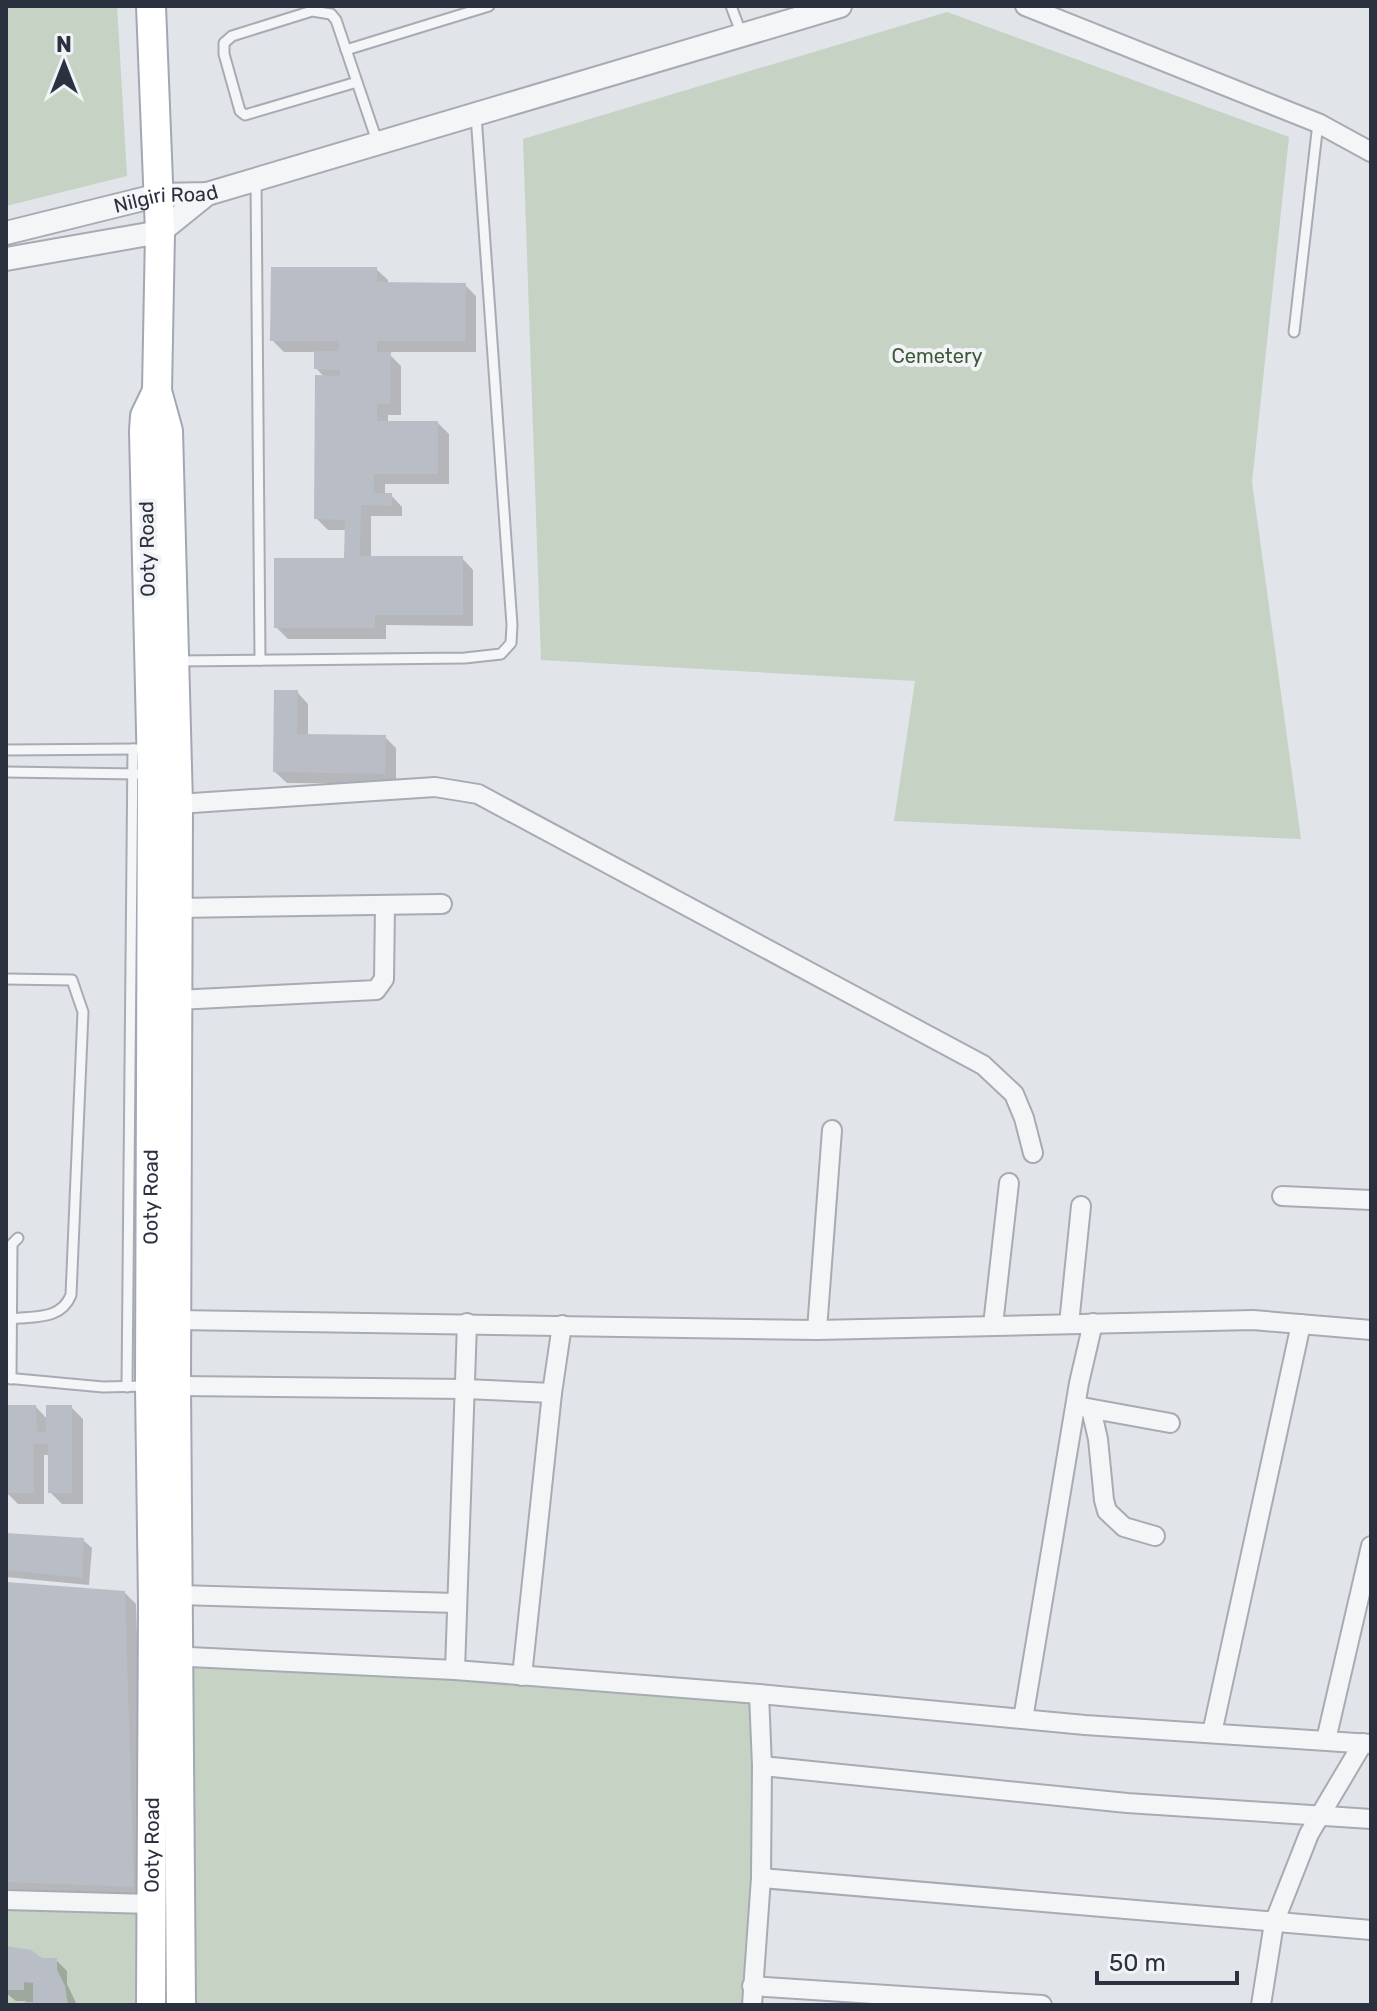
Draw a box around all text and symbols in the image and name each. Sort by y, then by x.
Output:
north arrow [24,24,104,104]
text: N [56,31,72,58]
street label: Nilgiri Road [111,179,221,218]
park label: Cemetery [891,344,983,368]
street label: Ooty Road [134,501,160,597]
street label: Ooty Road [138,1149,163,1245]
street label: Ooty Road [140,1797,164,1893]
scale bar [1097,1935,1237,1985]
text: 50 m [1109,1949,1166,1977]

